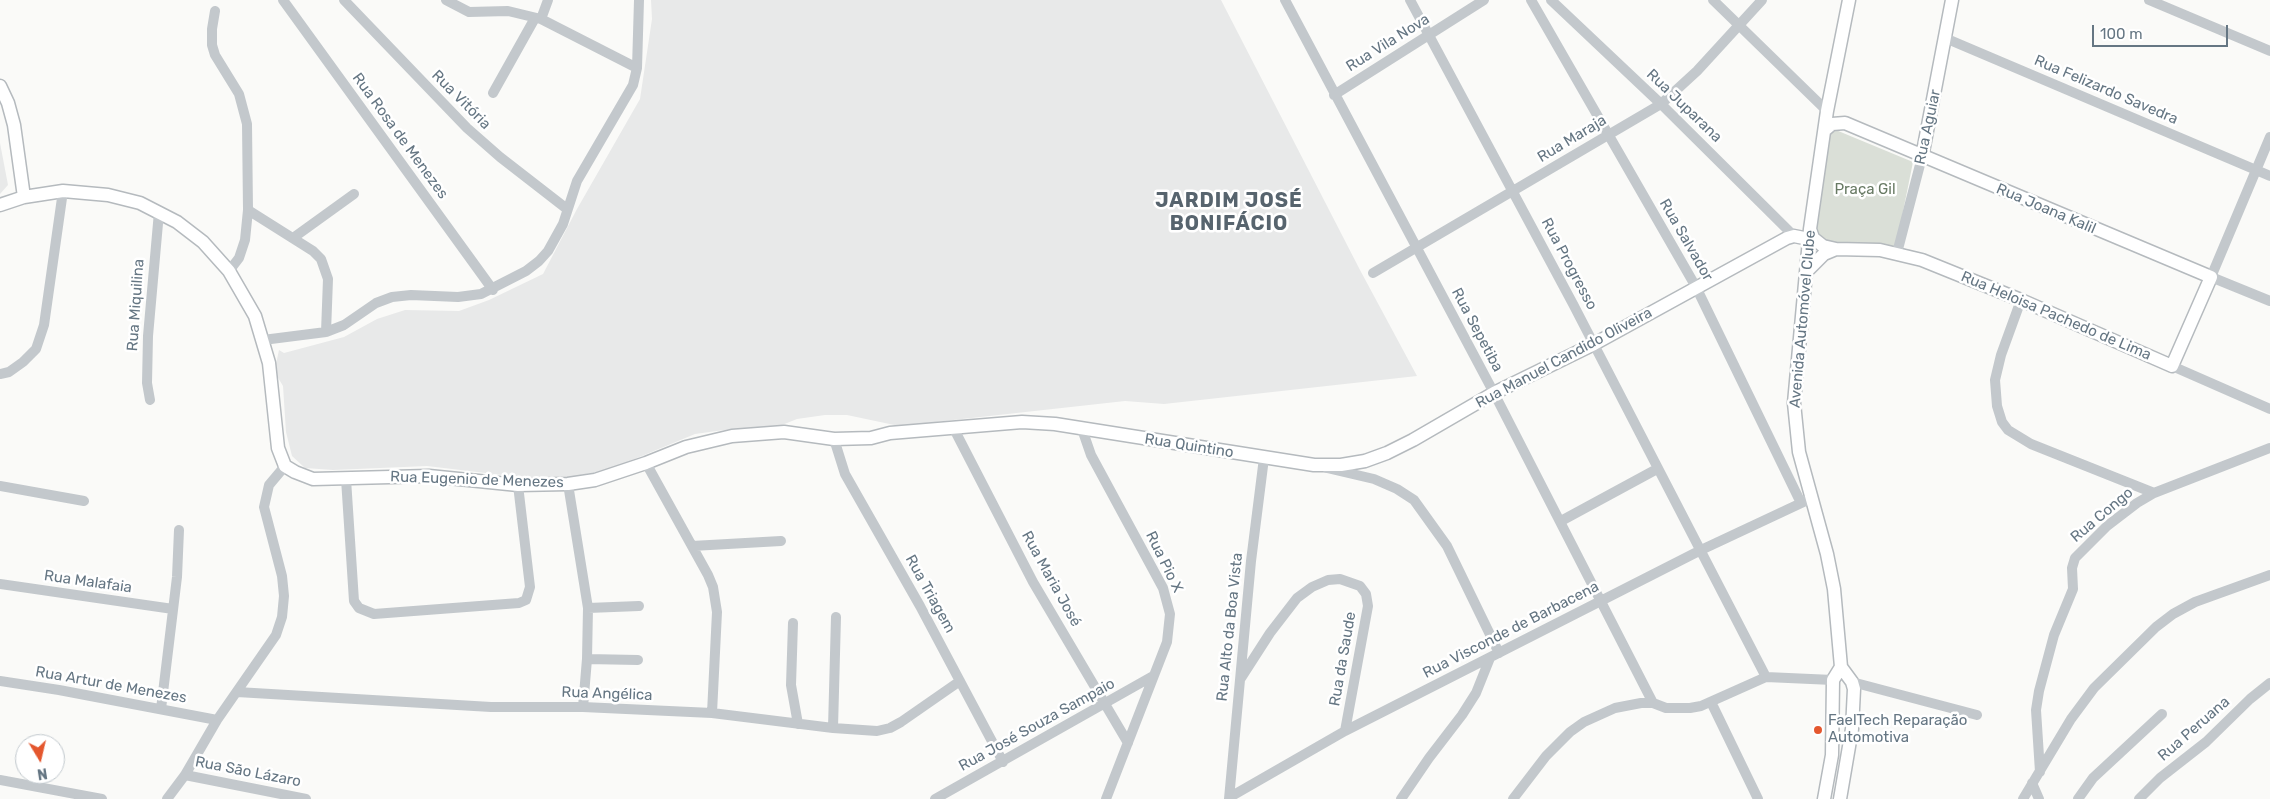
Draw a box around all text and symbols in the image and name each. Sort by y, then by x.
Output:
street label: Rua Vila Nova [1343,10,1433,76]
scale bar [2095,15,2231,47]
text: 100 m [2100,25,2142,43]
street label: Rua Felizardo Savedra [2031,52,2181,128]
street label: Rua Juparana [1643,66,1725,146]
street label: Rua Vitória [428,67,494,133]
street label: Rua Rosa de Menezes [348,70,452,202]
street label: Rua Aguiar [1911,88,1945,166]
street label: Rua Maraja [1534,111,1610,167]
street label: Rua Joana Kalil [1994,180,2098,238]
park label: Praça Gil [1834,181,1896,199]
district label: JARDIM JOSÉ BONIFÁCIO [1154,189,1304,236]
street label: Rua Salvador [1655,196,1717,284]
street label: Rua Progresso [1537,215,1601,313]
street label: Avenida Automóvel Clube [1786,229,1820,409]
street label: Rua Miquilina [124,258,148,352]
street label: Rua Heloisa Pachedo de Lima [1958,268,2154,364]
street label: Rua Sepetiba [1447,285,1507,375]
street label: Rua Manuel Candido Oliveira [1473,304,1655,412]
street label: Rua Quintino [1143,430,1235,462]
street label: Rua Eugenio de Menezes [390,468,564,492]
street label: Rua Congo [2067,484,2137,546]
street label: Rua Maria José [1017,528,1085,630]
street label: Rua Pio X [1141,528,1187,596]
street label: Rua Triagem [901,552,959,636]
street label: Rua Alto da Boa Vista [1213,552,1247,702]
street label: Rua Malafaia [43,567,133,597]
street label: Rua Visconde de Barbacena [1420,578,1602,682]
street label: Rua da Saude [1326,610,1360,708]
street label: Rua Artur de Menezes [34,663,188,707]
street label: Rua José Souza Sampaio [956,675,1118,775]
street label: Rua Angélica [561,683,653,705]
street label: Rua Peruana [2154,693,2234,765]
place label: FaelTech Reparação Automotiva [1828,712,1967,747]
marker: FaelTech Reparação Automotiva [1812,724,1824,736]
north arrow [15,734,65,784]
street label: Rua São Lázaro [194,753,302,791]
text: N [36,764,49,783]

